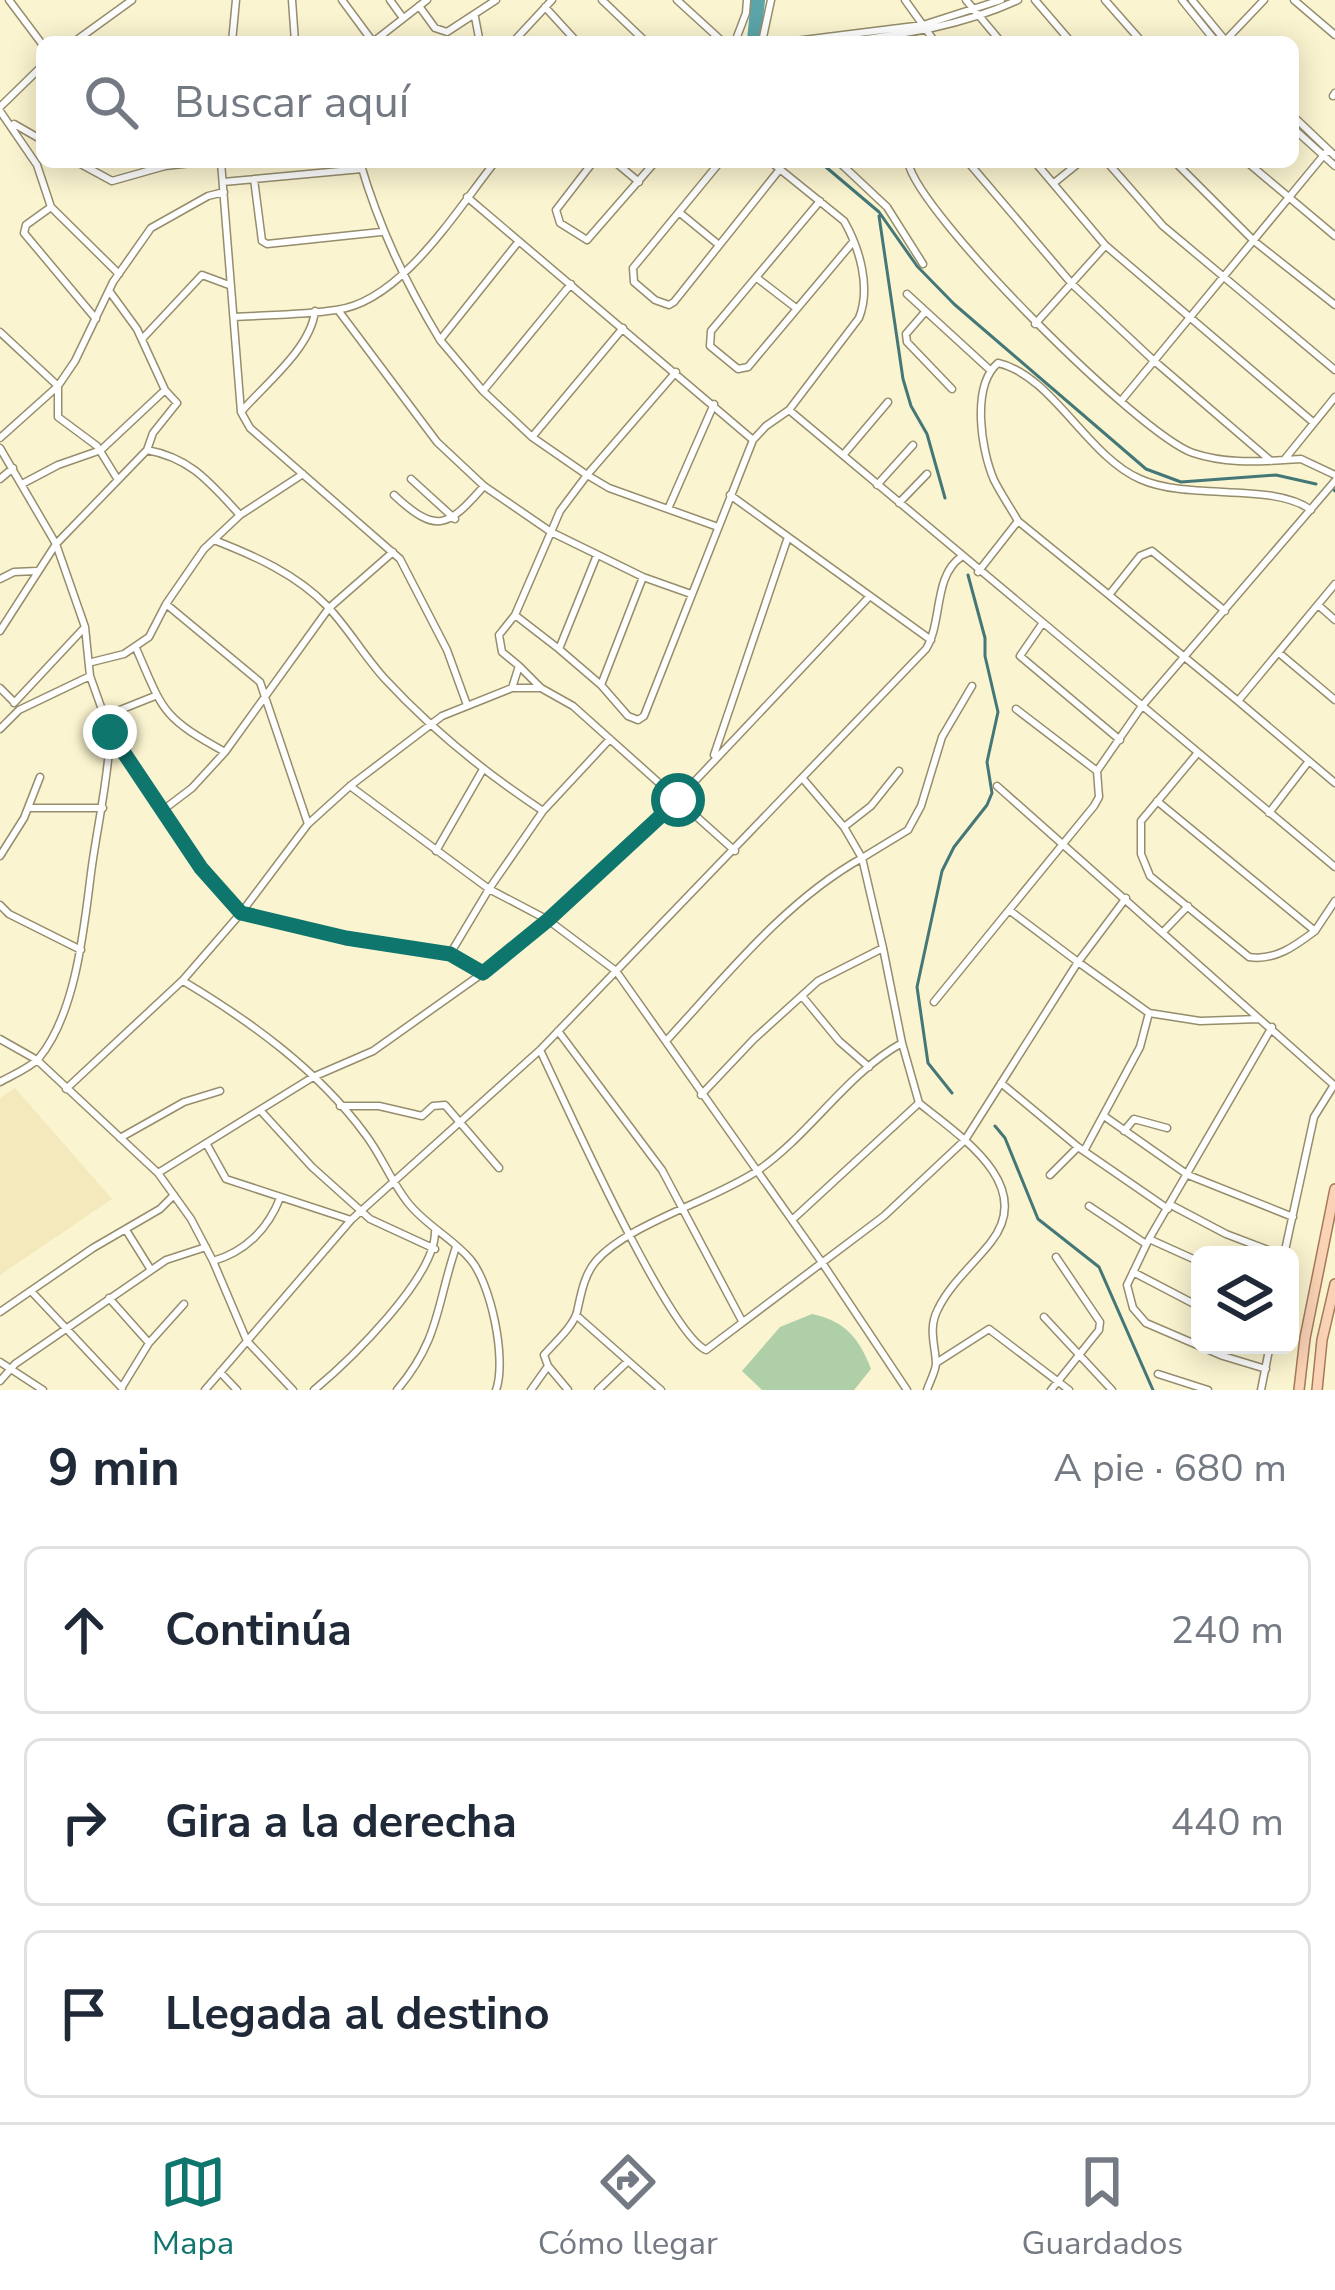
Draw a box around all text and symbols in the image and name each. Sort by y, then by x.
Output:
search box [36,36,1299,168]
icon: search [78,69,144,135]
text: Buscar aquí [174,72,409,133]
route end [83,705,137,759]
route start [651,773,705,827]
map controls [1191,1246,1299,1354]
button: layers [1191,1246,1299,1354]
text: 9 min [48,1433,180,1503]
text: A pie · 680 m [1053,1442,1287,1495]
icon: ahead [51,1597,117,1663]
text: Continúa [165,1600,352,1661]
text: 240 m [1170,1604,1284,1657]
icon: right [51,1789,117,1855]
text: Gira a la derecha [165,1792,517,1853]
text: 440 m [1170,1796,1284,1849]
icon: arrive [51,1981,117,2047]
text: Llegada al destino [165,1984,550,2045]
tab: Mapa [152,2149,234,2266]
tab: Cómo llegar [538,2149,718,2266]
tab: Guardados [1021,2149,1183,2266]

